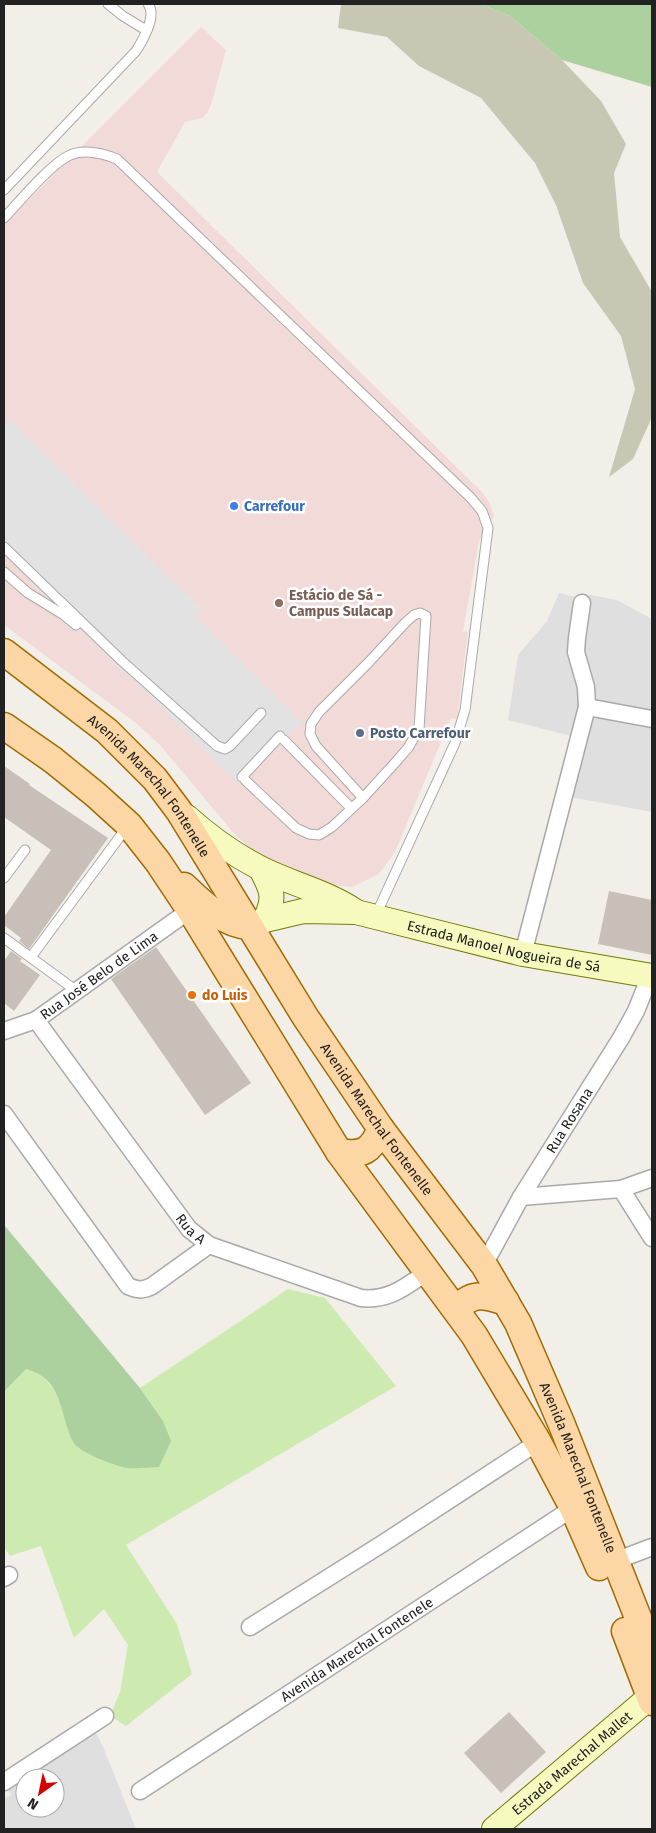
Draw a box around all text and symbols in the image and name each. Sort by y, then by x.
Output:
place label: Carrefour [244,498,305,515]
marker: Carrefour [228,500,240,512]
place label: Estácio de Sá - Campus Sulacap [289,587,393,620]
marker: Estácio de Sá - Campus Sulacap [273,597,285,609]
street label: Avenida Marechal Fontenelle [84,711,213,861]
place label: Posto Carrefour [370,725,471,742]
marker: Posto Carrefour [354,727,366,739]
street label: Estrada Manoel Nogueira de Sá [405,917,602,976]
street label: Rua José Belo de Lima [37,928,161,1023]
place label: do Luis [202,987,248,1004]
marker: do Luis [186,989,198,1001]
street label: Avenida Marechal Fontenelle [317,1040,436,1199]
street label: Rua Rosana [543,1085,597,1157]
street label: Rua A [172,1211,209,1248]
street label: Avenida Marechal Fontenelle [536,1380,620,1556]
street label: Avenida Marechal Fontenele [278,1594,436,1706]
street label: Estrada Marechal Mallet [509,1707,636,1819]
north arrow [15,1768,65,1818]
text: N [25,1794,42,1813]

